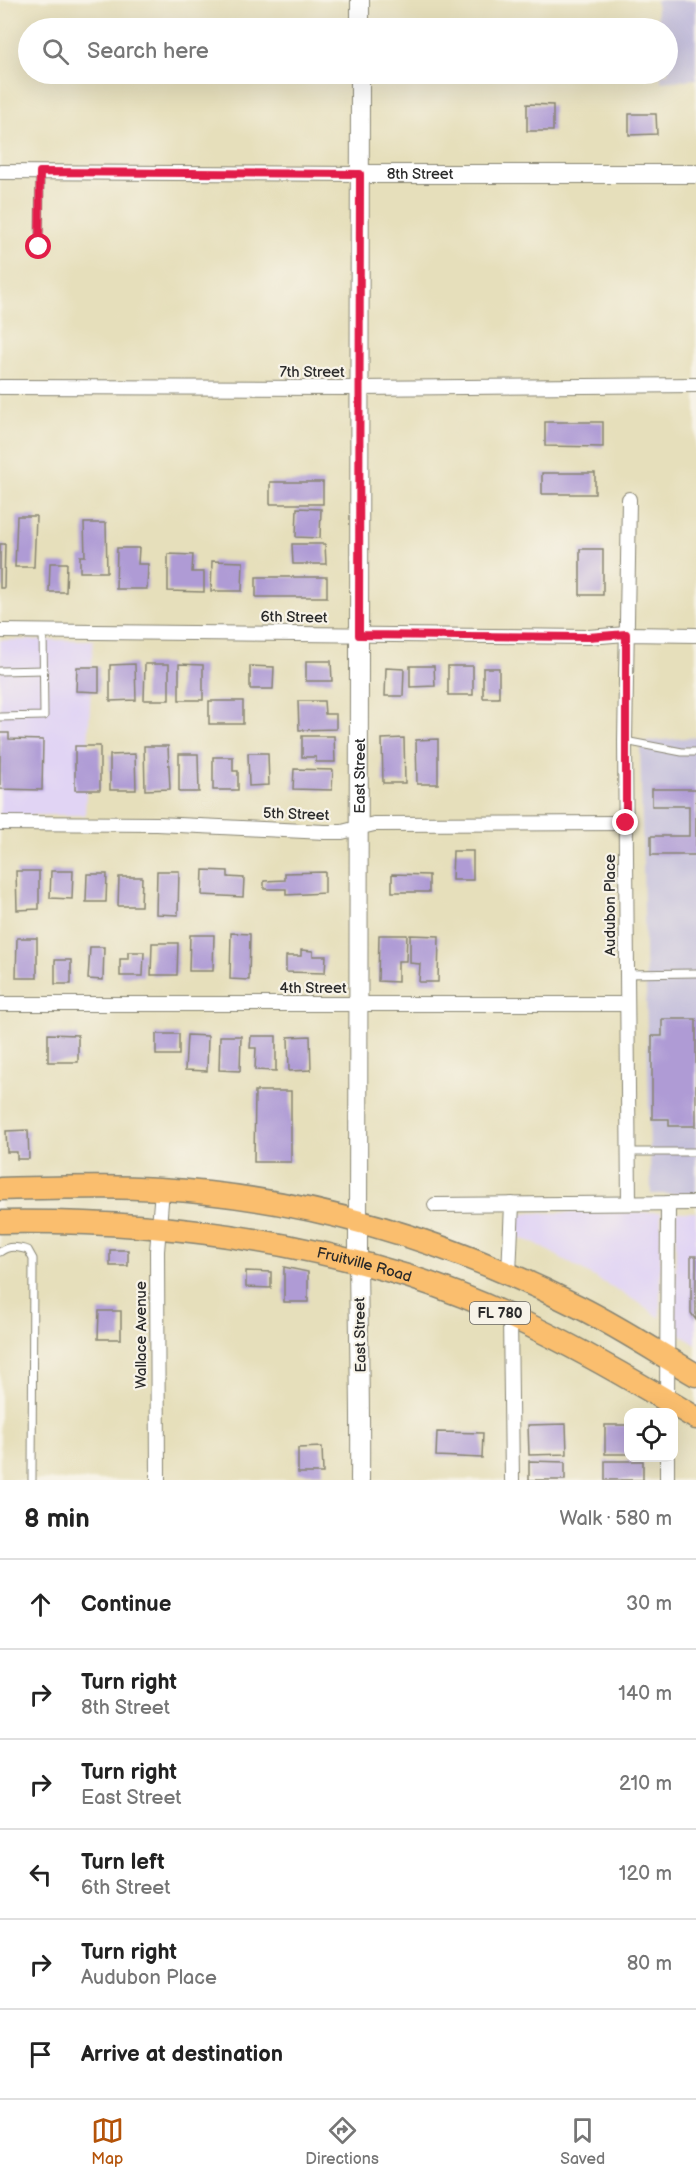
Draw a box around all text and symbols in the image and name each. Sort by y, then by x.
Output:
search box [18,18,678,84]
icon: search [39,35,72,68]
text: Search here [87,38,209,65]
street label: 8th Street [387,165,454,184]
route start [25,233,51,259]
street label: 7th Street [279,363,345,382]
street label: 6th Street [260,607,328,628]
street label: East Street [351,738,370,814]
street label: 5th Street [262,804,330,825]
route end [612,809,638,835]
street label: Audubon Place [601,854,620,956]
street label: 4th Street [280,979,347,998]
street label: Fruitville Road [315,1243,414,1287]
street label: Wallace Avenue [132,1281,151,1389]
street label: East Street [350,1297,371,1373]
road number: FL 780 [470,1302,530,1324]
map controls [624,1408,678,1462]
button: locate [624,1408,678,1462]
text: 8 min [24,1504,90,1535]
text: Walk · 580 m [559,1507,672,1531]
icon: ahead [24,1588,57,1621]
text: Continue [81,1591,171,1618]
text: 30 m [626,1592,672,1616]
text: Turn right [81,1669,177,1696]
icon: right [24,1678,57,1711]
text: 140 m [618,1682,672,1706]
text: 8th Street [81,1696,170,1720]
text: Turn right [81,1759,177,1786]
icon: right [24,1768,57,1801]
text: 210 m [619,1772,672,1796]
text: East Street [81,1786,181,1810]
text: Turn left [81,1849,165,1876]
icon: left [24,1858,57,1891]
text: 120 m [619,1862,672,1886]
text: 6th Street [81,1876,170,1900]
text: Turn right [81,1939,177,1966]
icon: right [24,1948,57,1981]
text: 80 m [627,1952,672,1976]
text: Audubon Place [81,1966,217,1990]
icon: arrive [24,2038,57,2071]
text: Arrive at destination [81,2041,283,2068]
tab: Map [91,2114,124,2169]
tab: Directions [305,2114,379,2169]
tab: Saved [560,2114,605,2169]

